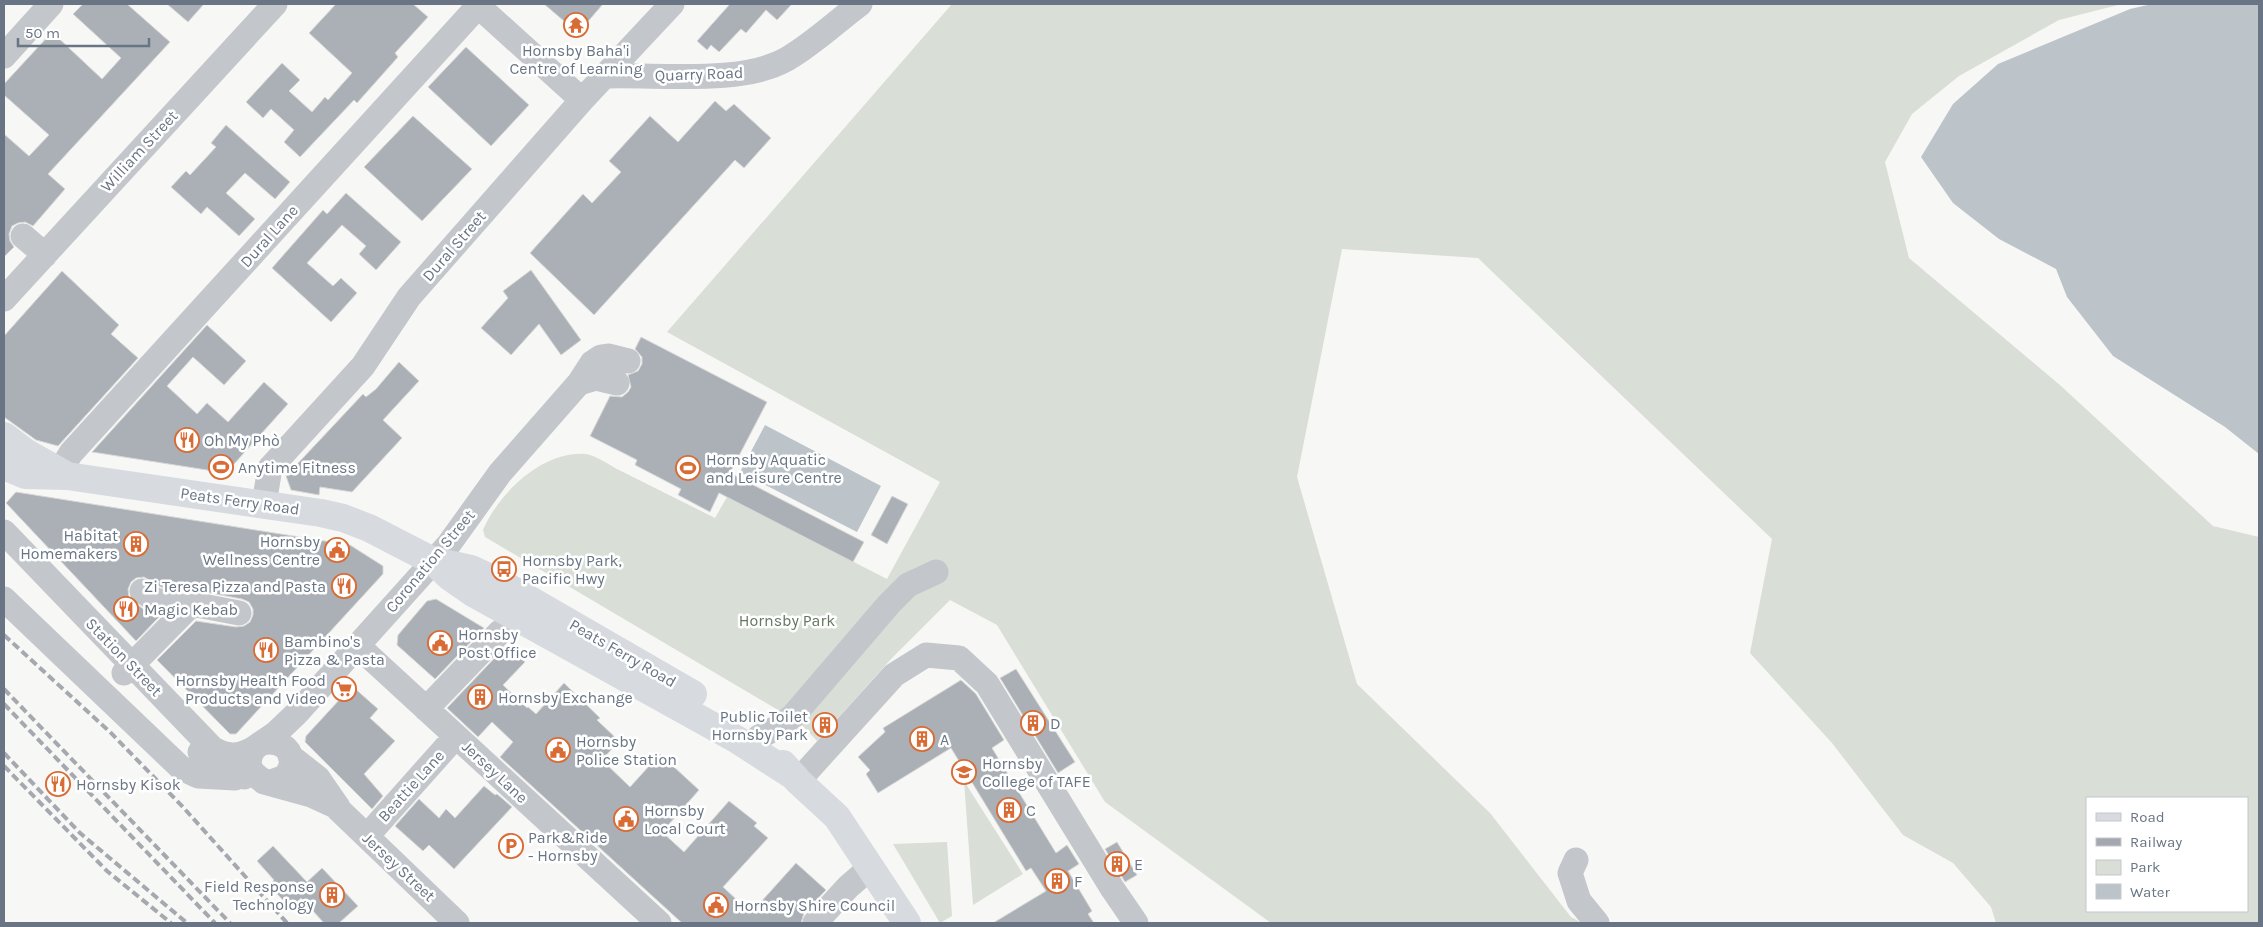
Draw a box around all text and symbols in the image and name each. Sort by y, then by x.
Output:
temple icon: Hornsby Baha'i Centre of Learning [563,12,589,38]
scale bar [18,15,149,47]
text: 50 m [25,24,60,42]
place label: Hornsby Baha'i Centre of Learning [510,41,642,78]
street label: Quarry Road [654,63,744,85]
street label: William Street [96,106,182,196]
street label: Dural Lane [236,201,302,271]
street label: Dural Street [418,207,490,285]
restaurant icon: Oh My Phò [174,427,200,453]
place label: Oh My Phò [204,431,280,450]
place label: Hornsby Aquatic and Leisure Centre [706,450,842,487]
sports icon: Anytime Fitness [208,454,234,480]
sports icon: Hornsby Aquatic and Leisure Centre [675,455,701,481]
place label: Anytime Fitness [238,458,356,477]
street label: Peats Ferry Road [179,483,301,519]
street label: Coronation Street [381,506,479,616]
place label: Habitat Homemakers [20,526,118,563]
building icon: Habitat Homemakers [123,531,149,557]
place label: Hornsby Wellness Centre [203,532,321,569]
public building icon: Hornsby Wellness Centre [324,537,350,563]
place label: Hornsby Park, Pacific Hwy [522,551,622,588]
bus stop icon: Hornsby Park, Pacific Hwy [491,556,517,582]
restaurant icon: Zi Teresa Pizza and Pasta [331,573,357,599]
place label: Zi Teresa Pizza and Pasta [144,577,326,596]
restaurant icon: Magic Kebab [113,596,139,622]
place label: Magic Kebab [144,600,238,619]
park label: Hornsby Park [739,611,835,630]
street label: Station Street [82,614,166,700]
street label: Peats Ferry Road [566,615,680,691]
place label: Hornsby Post Office [458,625,536,662]
public building icon: Hornsby Post Office [427,630,453,656]
place label: Bambino's Pizza & Pasta [284,632,385,669]
restaurant icon: Bambino's Pizza & Pasta [253,637,279,663]
place label: Hornsby Health Food Products and Video [175,671,326,708]
supermarket icon: Hornsby Health Food Products and Video [331,676,357,702]
building icon: Hornsby Exchange [467,684,493,710]
place label: Hornsby Exchange [498,688,633,707]
place label: Public Toilet Hornsby Park [712,707,808,744]
building icon: D [1020,710,1046,736]
building icon: Public Toilet Hornsby Park [812,712,838,738]
place label: D [1050,714,1061,733]
building icon: A [909,726,935,752]
place label: A [940,730,949,749]
place label: Hornsby Police Station [576,732,677,769]
street label: Jersey Lane [458,737,532,807]
public building icon: Hornsby Police Station [545,737,571,763]
street label: Beattie Lane [374,746,448,826]
place label: Hornsby College of TAFE [982,754,1091,791]
school or university icon: Hornsby College of TAFE [951,759,977,785]
restaurant icon: Hornsby Kisok [45,771,71,797]
place label: Hornsby Kisok [76,775,181,794]
building icon: C [996,797,1022,823]
legend [2086,797,2248,912]
place label: Hornsby Local Court [644,801,726,838]
place label: C [1026,801,1036,820]
public building icon: Hornsby Local Court [613,806,639,832]
text: Road [2130,808,2165,826]
place label: Park&Ride - Hornsby [528,828,607,865]
street label: Jersey Street [359,829,439,905]
parking icon: Park&Ride - Hornsby [498,833,524,859]
text: Railway [2130,833,2182,851]
building icon: E [1104,851,1130,877]
place label: E [1134,855,1143,874]
text: Park [2130,858,2160,876]
building icon: F [1044,868,1070,894]
place label: F [1074,872,1082,891]
place label: Field Response Technology [204,877,315,914]
building icon: Field Response Technology [319,882,345,908]
text: Water [2130,883,2171,901]
public building icon: Hornsby Shire Council [703,892,729,918]
place label: Hornsby Shire Council [734,896,895,915]

